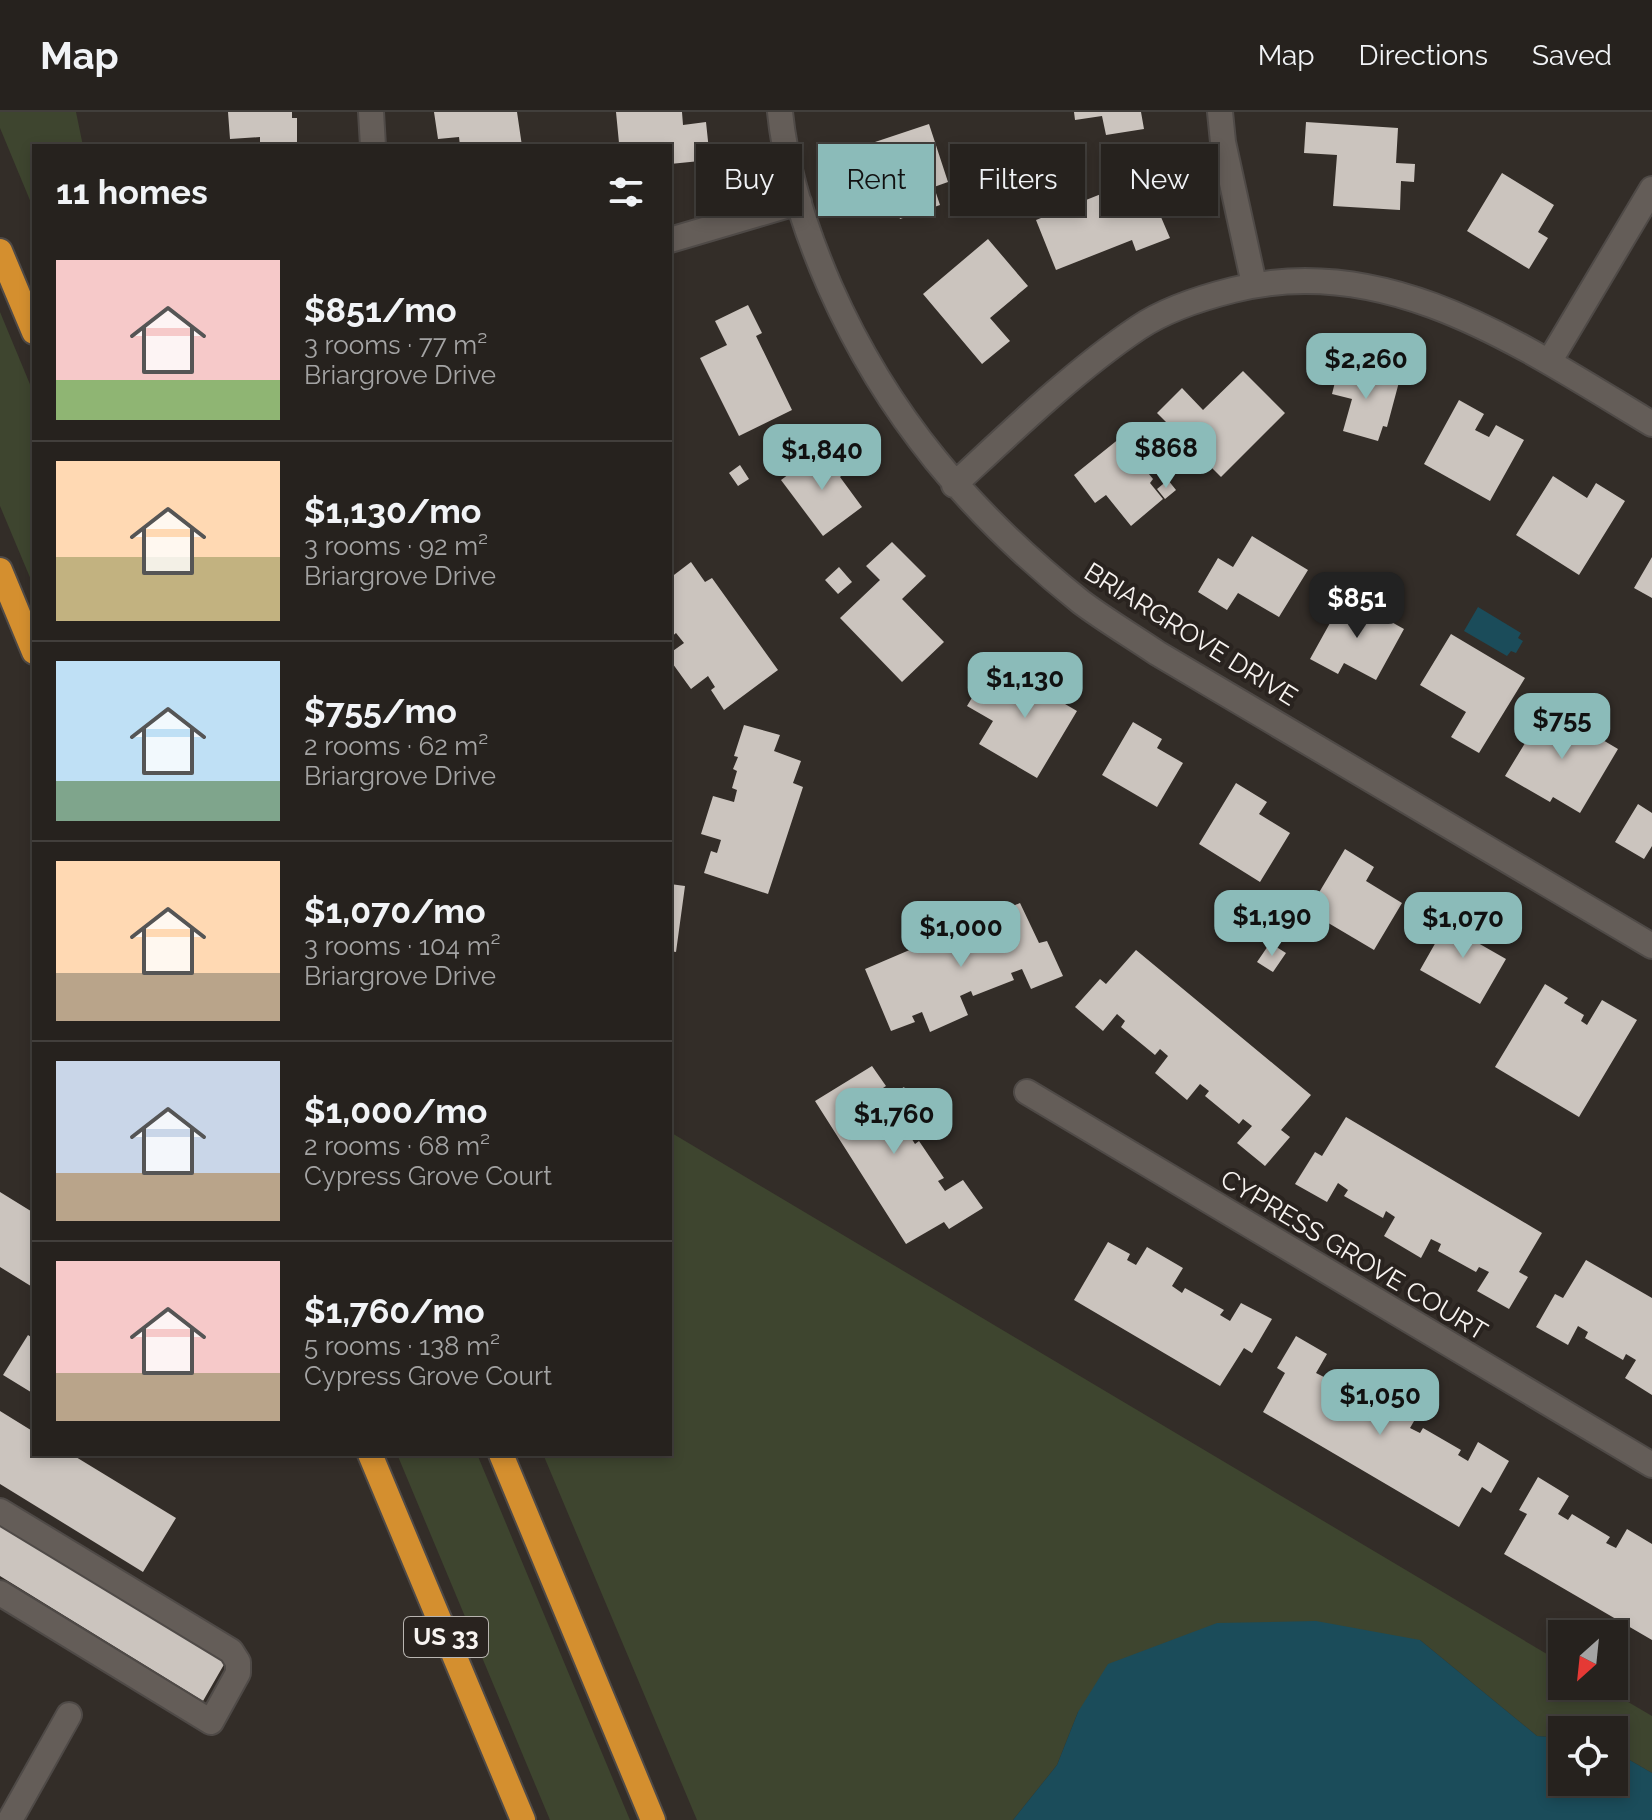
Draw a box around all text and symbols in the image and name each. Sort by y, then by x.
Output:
text: Map [40,33,119,78]
text: Map [1258,39,1315,72]
text: Directions [1359,39,1488,72]
text: Saved [1532,39,1612,72]
chip: Buy [696,144,802,216]
chip: Rent [818,144,934,216]
chip: Filters [950,144,1085,216]
chip: New [1101,144,1218,216]
icon: filters [604,170,648,214]
text: 11 homes [56,172,208,212]
text: $851/mo [304,290,457,330]
icon: home [120,292,216,388]
text: 3 rooms · 77 m² [304,330,487,360]
pin: $2,260 [1301,333,1431,401]
text: $2,260 [1324,344,1408,374]
text: Briargrove Drive [304,360,496,390]
pin: $868 [1119,422,1213,490]
pin: $1,840 [757,424,887,492]
text: $868 [1134,433,1198,463]
text: $1,840 [781,435,863,465]
text: $1,130/mo [304,491,481,531]
icon: home [120,493,216,589]
text: 3 rooms · 92 m² [304,531,488,561]
street label: BRIARGROVE DRIVE [1079,556,1303,712]
text: Briargrove Drive [304,561,496,591]
pin: $851 [1310,572,1404,640]
text: $851 [1327,583,1387,613]
pin: $1,130 [960,652,1090,720]
text: $1,130 [986,663,1064,693]
text: $755/mo [304,691,457,731]
icon: home [120,693,216,789]
pin: $755 [1515,693,1609,761]
text: $755 [1532,704,1592,734]
text: 2 rooms · 62 m² [304,731,488,761]
text: Briargrove Drive [304,761,496,791]
pin: $1,190 [1207,890,1337,958]
text: $1,070/mo [304,891,486,931]
pin: $1,070 [1398,892,1528,960]
icon: home [120,893,216,989]
pin: $1,000 [896,901,1026,969]
text: $1,190 [1232,901,1312,931]
text: $1,070 [1422,903,1504,933]
text: $1,000 [919,912,1003,942]
text: 3 rooms · 104 m² [304,931,501,961]
text: Briargrove Drive [304,961,496,991]
pin: $1,760 [829,1088,959,1156]
text: $1,000/mo [304,1091,487,1131]
icon: home [120,1093,216,1189]
text: $1,760 [853,1099,935,1129]
text: 2 rooms · 68 m² [304,1131,490,1161]
text: Cypress Grove Court [304,1161,552,1191]
street label: CYPRESS GROVE COURT [1215,1164,1493,1347]
text: $1,760/mo [304,1291,485,1331]
icon: home [120,1293,216,1389]
text: 5 rooms · 138 m² [304,1331,500,1361]
text: Cypress Grove Court [304,1361,552,1391]
pin: $1,050 [1315,1369,1445,1437]
text: $1,050 [1339,1380,1421,1410]
road number: US 33 [404,1617,488,1657]
north arrow [1548,1620,1628,1700]
map controls [1548,1620,1628,1796]
button: locate [1548,1716,1628,1796]

